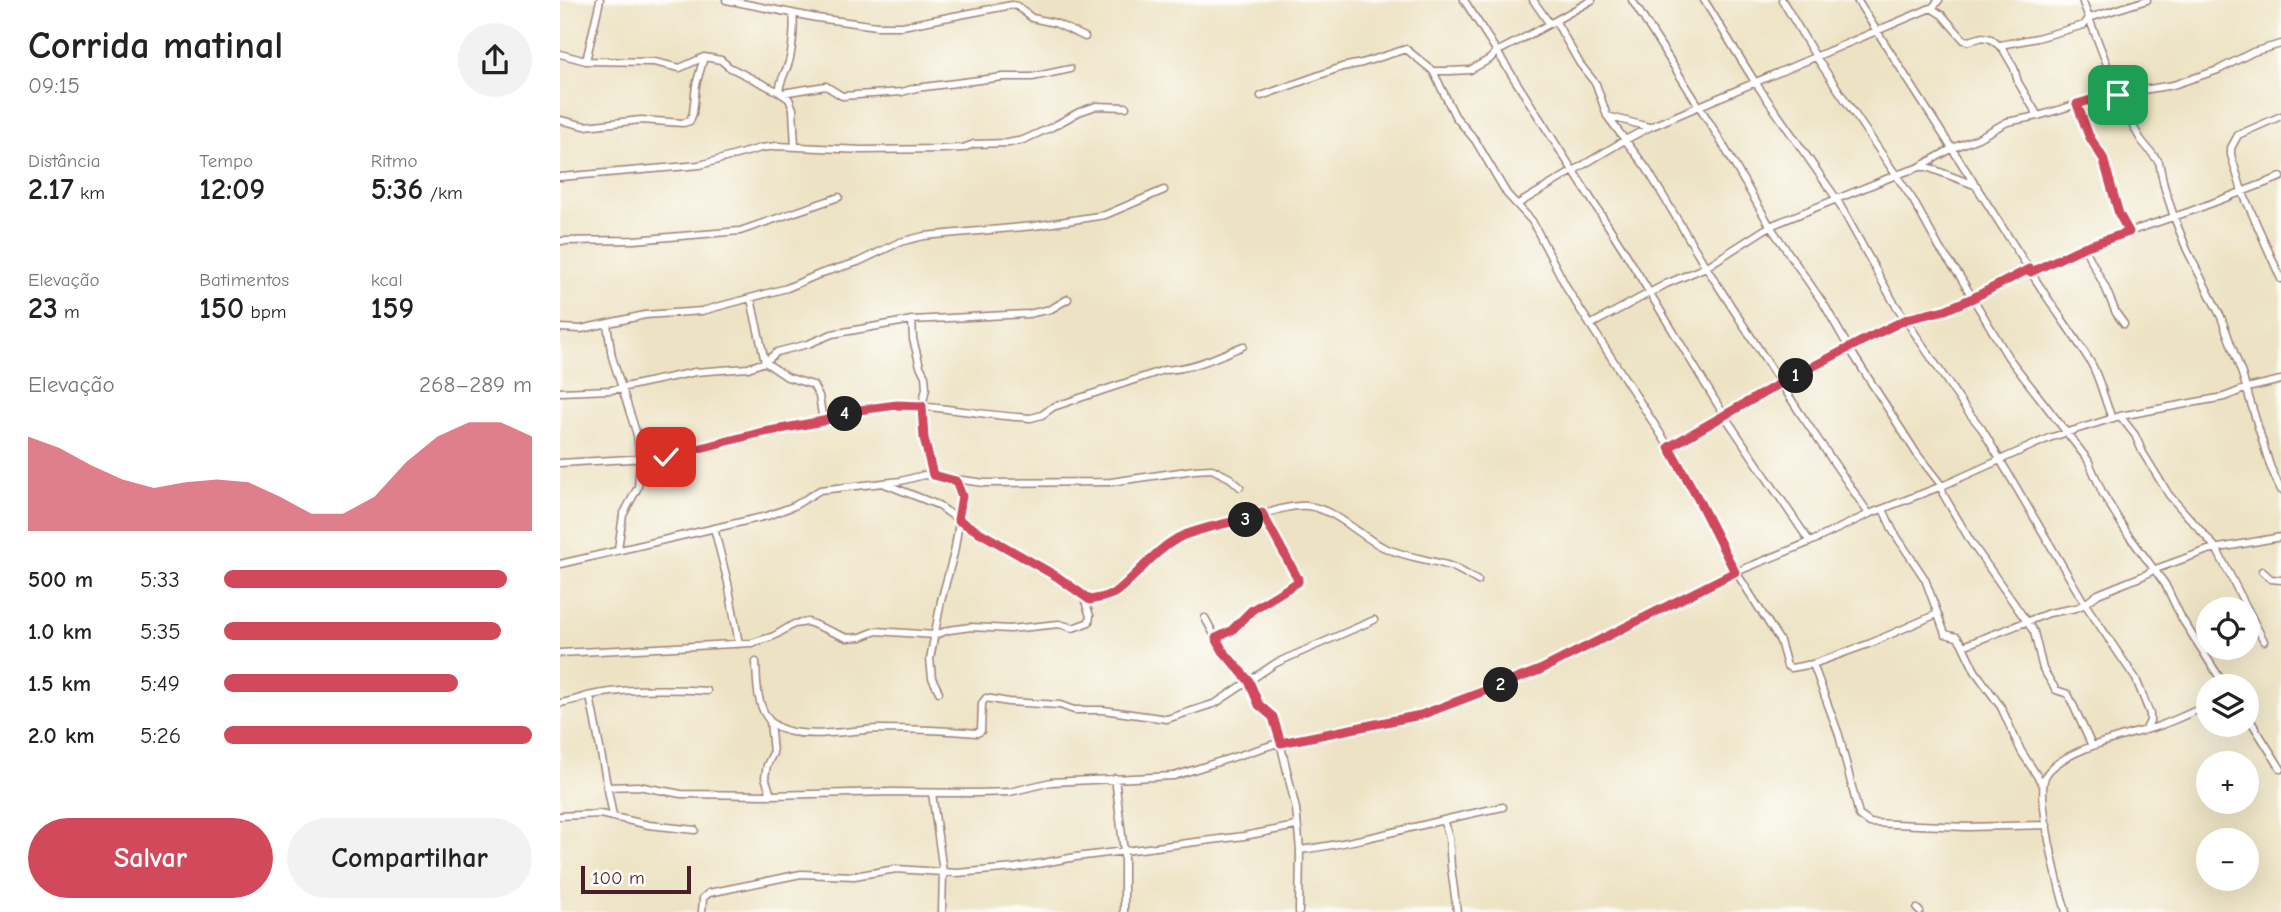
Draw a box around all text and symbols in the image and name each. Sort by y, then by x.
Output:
button: share [458,23,532,97]
text: Corrida matinal [28,24,283,68]
pin [2088,65,2148,125]
text: 09:15 [28,72,80,99]
icon: arrive [2099,76,2137,114]
text: Distância [28,150,101,172]
text: Tempo [199,150,253,172]
text: Ritmo [371,150,418,172]
text: 2.17 [28,172,74,207]
text: 12:09 [199,172,265,207]
text: 5:36 [371,172,423,207]
text: km [74,182,105,204]
text: /km [423,182,463,204]
text: Elevação [28,269,100,291]
text: Batimentos [199,269,289,291]
text: kcal [371,269,403,291]
text: 23 [28,291,58,326]
text: 150 [199,291,244,326]
text: 159 [371,291,414,326]
text: m [58,301,80,323]
text: bpm [244,301,287,323]
pin: 1 [1778,358,1814,394]
text: 1 [1792,364,1799,386]
text: Elevação [28,371,115,398]
text: 268–289 m [419,371,532,398]
pin: 4 [828,396,862,432]
text: 4 [840,402,849,424]
pin [636,427,696,487]
icon: check [647,438,685,476]
pin: 3 [1228,503,1264,538]
text: 3 [1241,508,1250,530]
text: 500 m [28,566,93,593]
text: 5:33 [140,566,180,593]
map controls [2196,597,2259,891]
button: locate [2196,597,2259,660]
text: 1.0 km [28,618,92,645]
text: 5:35 [140,618,181,645]
pin: 2 [1483,668,1518,702]
text: 1.5 km [28,670,91,697]
text: 5:49 [140,670,180,697]
text: 2 [1496,673,1505,695]
button: layers [2196,674,2259,737]
text: 2.0 km [28,722,94,749]
text: 5:26 [140,722,181,749]
button: + [2196,751,2259,814]
button: Salvar [28,818,273,898]
button: Compartilhar [287,818,532,898]
button: − [2196,828,2259,891]
scale bar [581,863,691,895]
text: 100 m [592,867,645,889]

